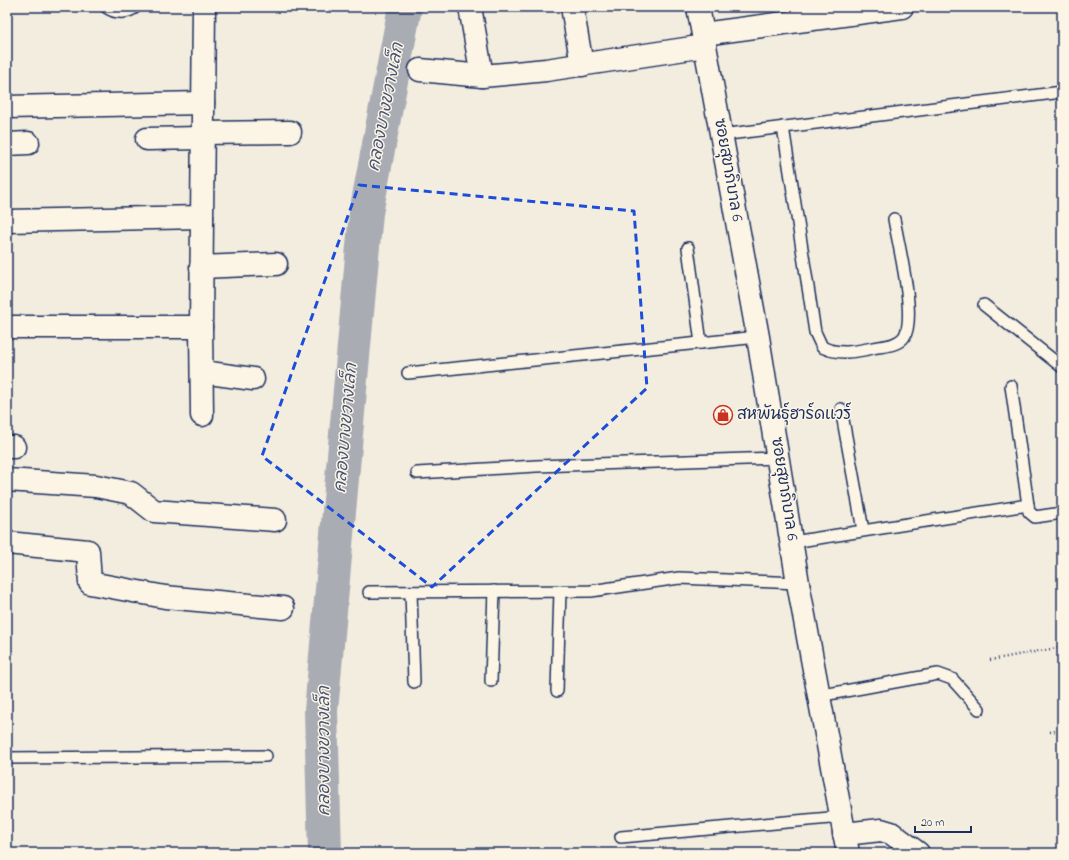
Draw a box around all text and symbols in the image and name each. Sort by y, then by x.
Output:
water label: คลองบางขวางเล็ก [361,40,411,173]
street label: ซอยสุขาภิบาล 6 [707,116,749,224]
water label: คลองบางขวางเล็ก [328,361,364,494]
place label: สหพันธุ์ฮาร์ดแวร์ [737,402,852,427]
shop icon: สหพันธุ์ฮาร์ดแวร์ [712,404,734,426]
street label: ซอยสุขาภิบาล 6 [764,436,804,542]
water label: คลองบางขวางเล็ก [312,685,337,816]
scale bar [915,808,971,834]
text: 20 m [921,814,944,832]

